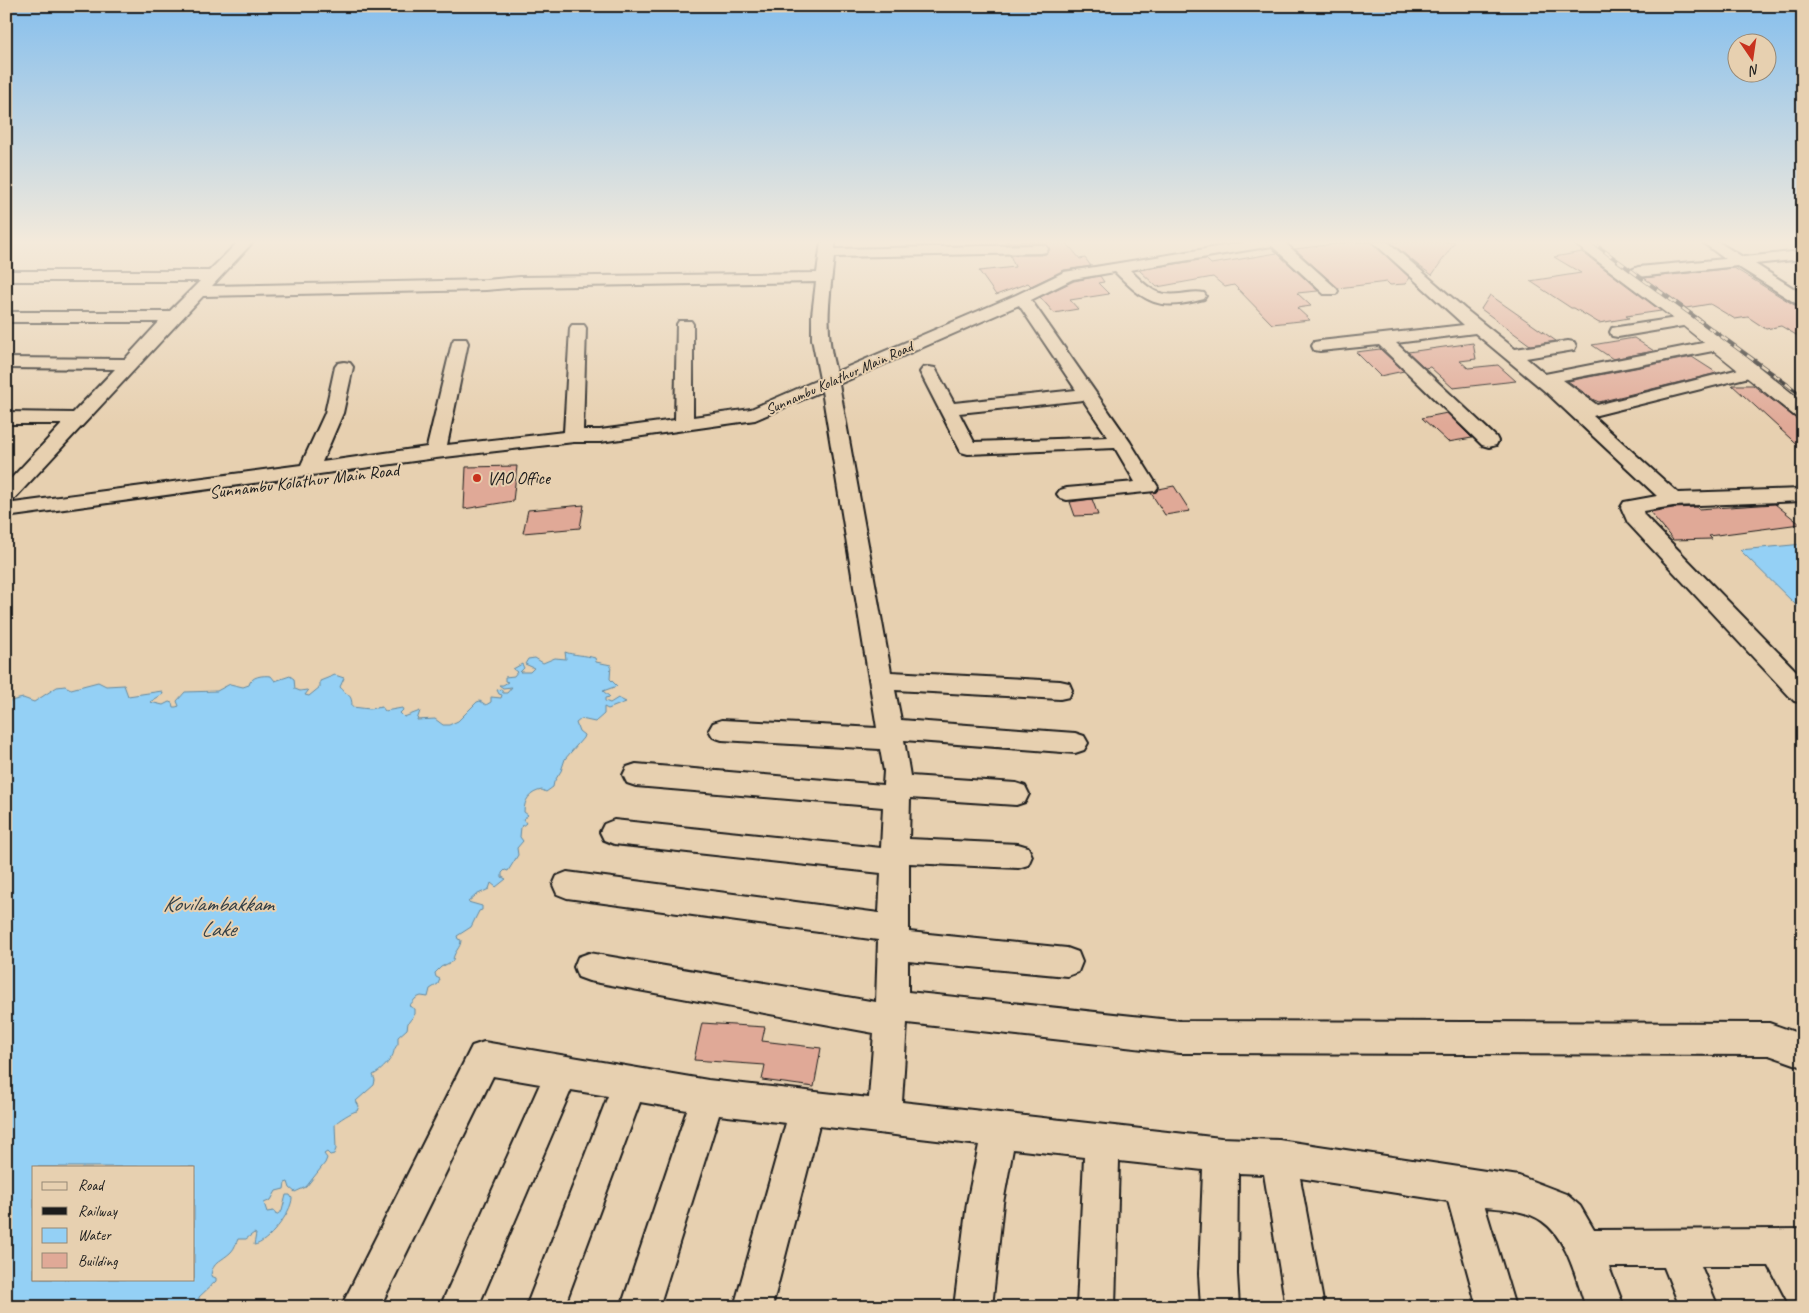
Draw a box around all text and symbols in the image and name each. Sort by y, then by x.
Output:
north arrow [1726,32,1776,82]
text: N [1746,61,1761,80]
street label: Sunnambu Kolathur Main Road [763,337,918,419]
street label: Sunnambu Kolathur Main Road [208,458,403,504]
place label: VAO Office [487,467,551,489]
marker: VAO Office [471,472,483,484]
water label: Kovilambakkam Lake [163,890,276,943]
legend [32,1166,195,1280]
text: Road [78,1176,105,1195]
text: Railway [78,1202,119,1221]
text: Water [78,1226,112,1245]
text: Building [78,1252,118,1271]

